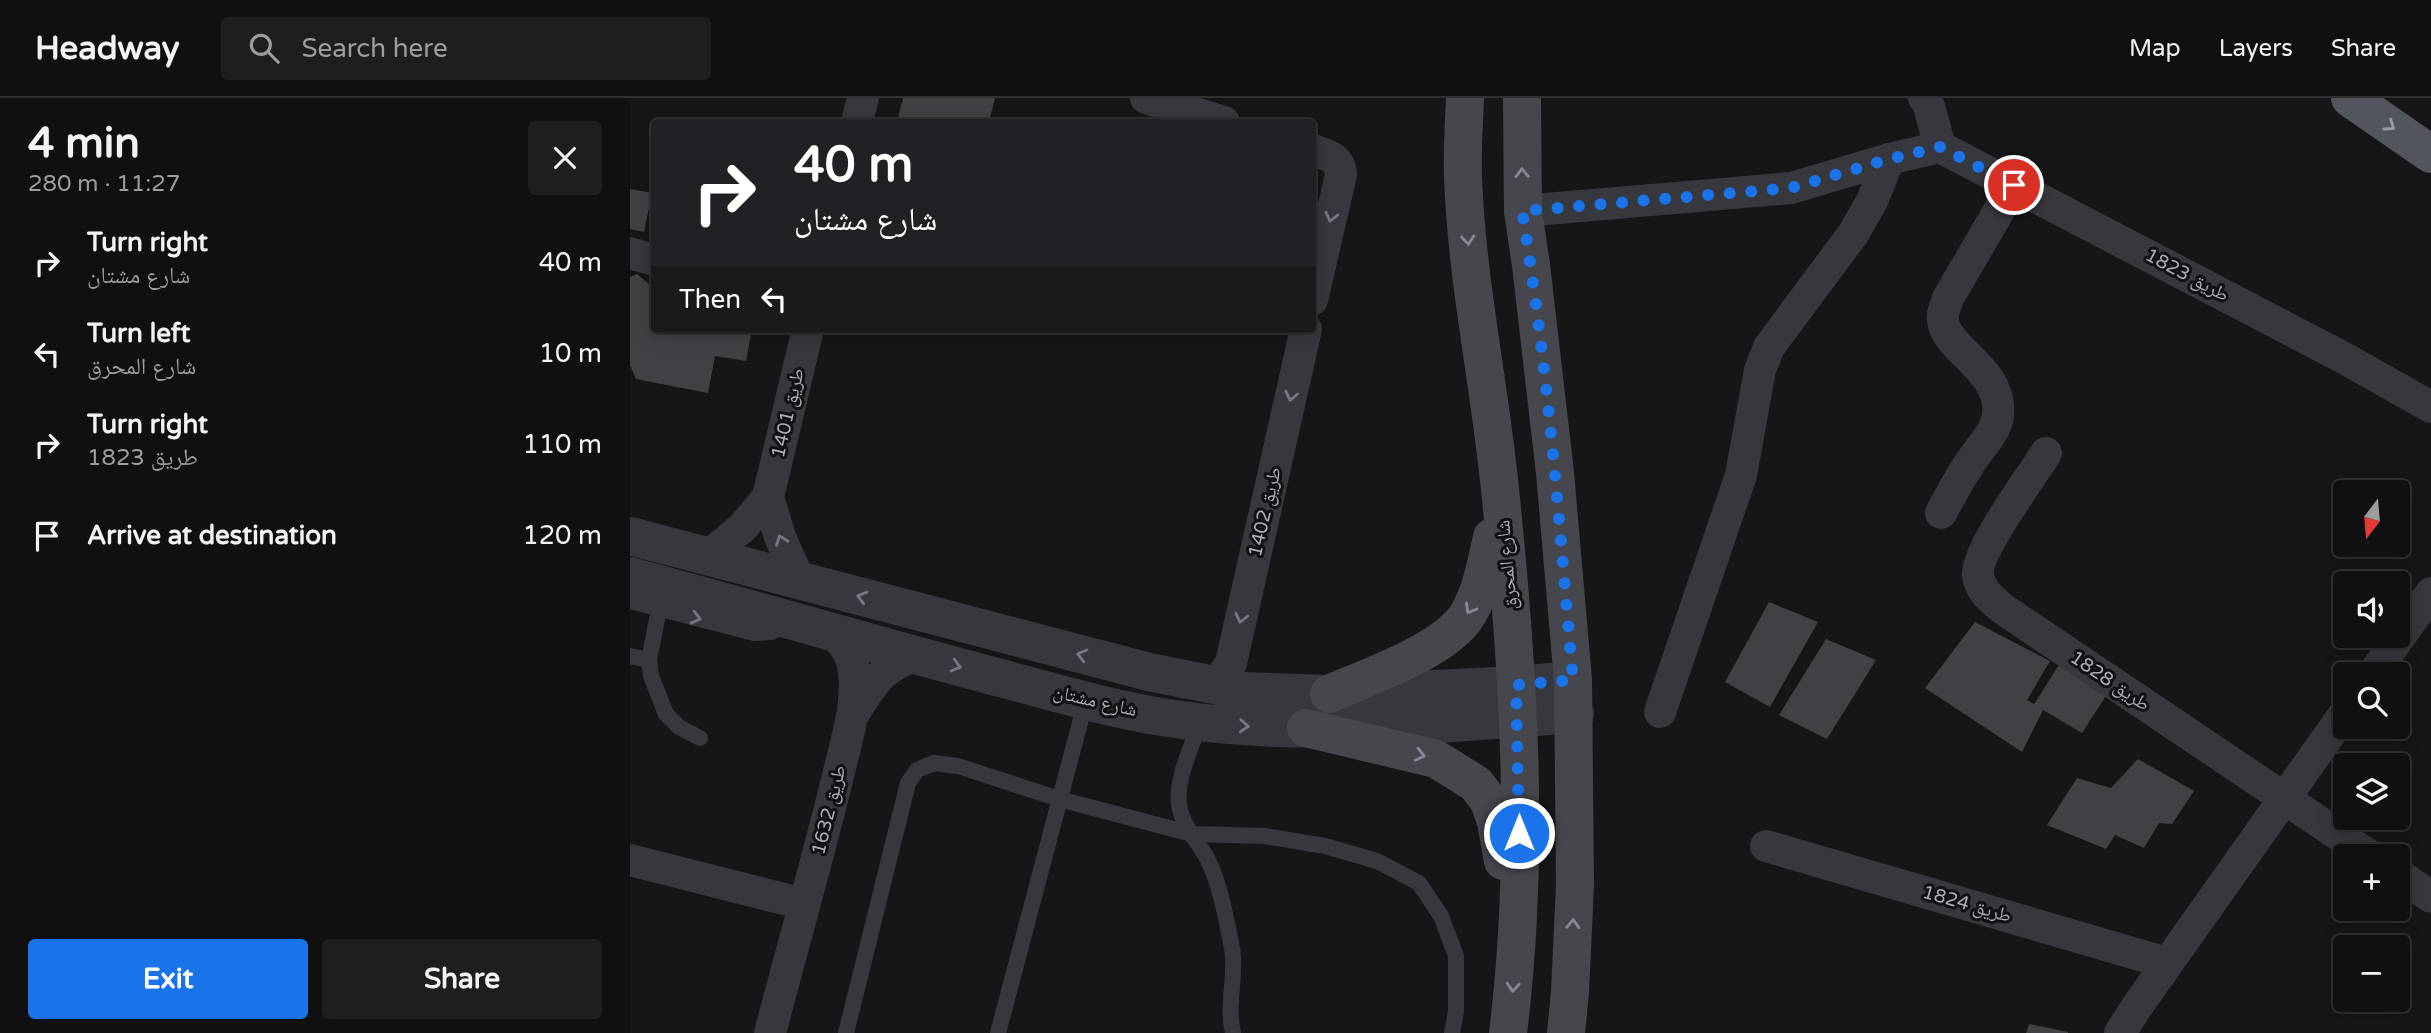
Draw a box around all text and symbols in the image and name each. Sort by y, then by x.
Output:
search box [221,17,711,80]
text: Headway [35,29,179,68]
icon: search [245,29,283,67]
text: Search here [301,33,448,64]
text: Map [2129,34,2181,63]
text: Layers [2219,34,2293,63]
text: Share [2331,34,2396,63]
text: 4 min [28,118,140,169]
one-way arrow [2383,118,2396,131]
button: close [528,121,602,195]
text: 40 m [794,136,913,195]
icon: right [679,147,770,238]
pin [1984,155,2044,215]
icon: arrive [1995,166,2033,204]
one-way arrow [1514,168,1530,178]
text: 280 m · 11:27 [28,170,180,198]
text: شارع مشتان [794,201,937,239]
one-way arrow [1325,211,1340,223]
text: Turn right [87,227,208,258]
one-way arrow [1460,234,1475,245]
icon: right [28,244,66,282]
street label: طريق 1823 [2141,244,2233,306]
text: 40 m [539,247,602,278]
text: شارع مشتان [87,262,190,290]
icon: left [755,280,793,318]
text: Then [679,284,741,315]
text: Turn left [87,318,190,349]
icon: left [28,335,66,373]
text: 10 m [539,338,602,369]
text: شارع المحرق [87,353,196,381]
street label: طريق 1401 [767,366,809,460]
one-way arrow [1285,390,1299,402]
text: Turn right [87,409,208,440]
icon: right [28,426,66,464]
text: 110 m [522,429,602,460]
text: طريق 1823 [87,444,198,472]
street label: طريق 1402 [1244,465,1286,559]
north arrow [2333,480,2410,556]
map controls [2333,480,2410,1012]
icon: arrive [28,517,66,555]
street label: شارع المحرق [1492,519,1522,611]
text: Arrive at destination [87,520,337,551]
text: 120 m [522,520,602,551]
one-way arrow [776,534,790,546]
button: sound [2333,571,2410,648]
one-way arrow [857,591,869,606]
one-way arrow [1465,602,1478,615]
one-way arrow [690,610,702,624]
one-way arrow [1235,611,1249,623]
street label: طريق 1828 [2066,646,2154,716]
one-way arrow [1077,649,1089,663]
one-way arrow [949,658,961,672]
button: search [2333,662,2410,739]
street label: شارع مشتان [1051,681,1139,721]
one-way arrow [1239,718,1250,733]
one-way arrow [1414,747,1426,761]
button: layers [2333,753,2410,830]
street label: طريق 1632 [807,763,851,857]
position arrow [1482,796,1556,870]
button: + [2333,844,2410,921]
street label: طريق 1824 [1920,881,2014,927]
one-way arrow [1566,918,1581,929]
button: − [2333,935,2410,1012]
button: Exit [28,939,308,1019]
button: Share [322,939,602,1019]
one-way arrow [1505,982,1520,993]

